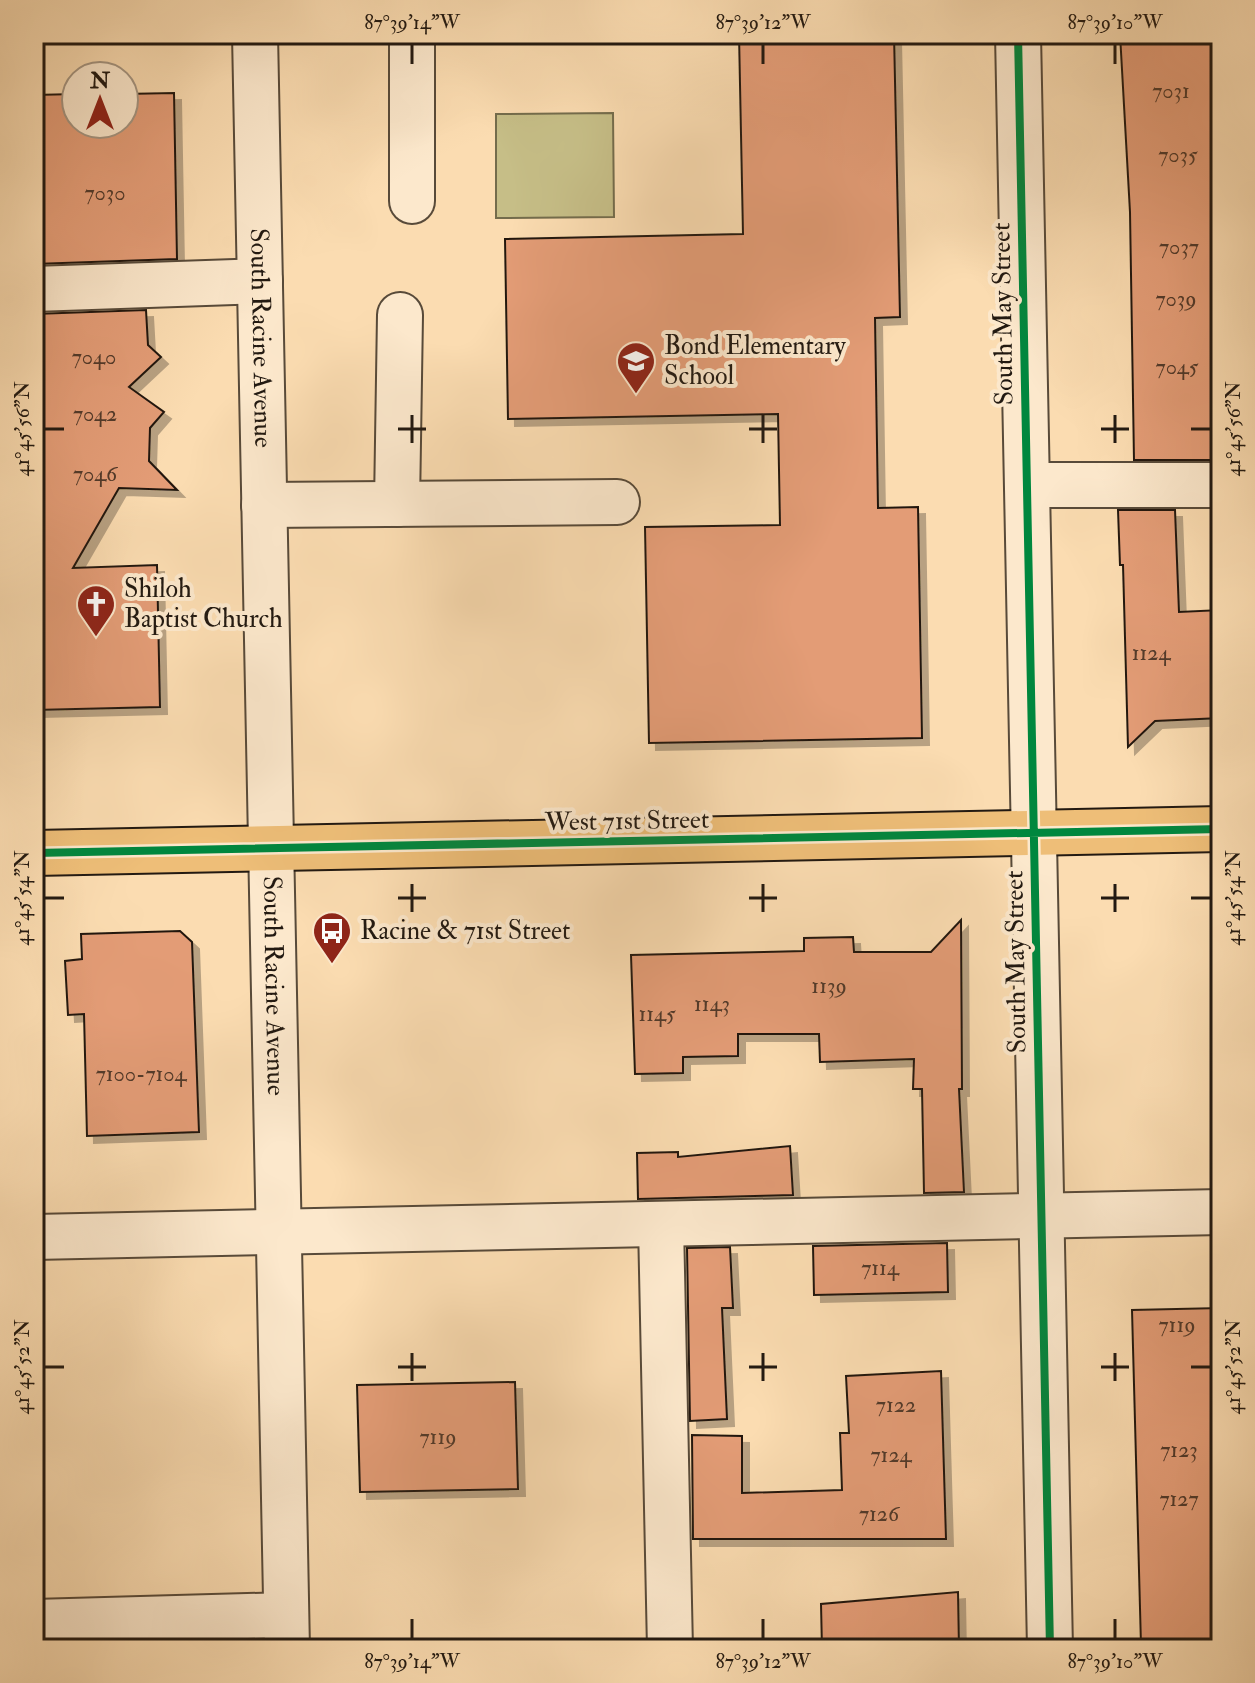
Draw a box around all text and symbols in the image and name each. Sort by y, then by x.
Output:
text: 87°39'14"W [364,10,460,35]
text: 87°39'12"W [715,10,811,35]
text: 87°39'10"W [1067,10,1163,35]
north arrow [60,60,140,140]
text: N [89,67,110,95]
house number: 7031 [1152,77,1190,105]
house number: 7035 [1158,141,1198,169]
house number: 7030 [84,179,126,207]
street label: South May Street [985,222,1021,406]
street label: South Racine Avenue [243,228,279,448]
house number: 7037 [1159,233,1199,261]
house number: 7039 [1155,285,1197,313]
place label: Bond Elementary School [664,330,846,392]
school or university icon: Bond Elementary School [615,340,657,395]
house number: 7040 [72,343,116,371]
house number: 7045 [1156,353,1199,381]
text: 41°45'56"N [10,381,35,477]
text: 41°45'56"N [1221,381,1246,477]
house number: 7042 [73,400,117,428]
house number: 7046 [73,460,119,488]
place label: Shiloh Baptist Church [124,573,283,636]
church icon: Shiloh Baptist Church [75,583,117,638]
house number: 1124 [1132,639,1171,667]
street label: West 71st Street [543,804,710,838]
text: 41°45'54"N [10,850,35,946]
text: 41°45'54"N [1221,850,1246,946]
street label: South May Street [998,870,1034,1054]
street label: South Racine Avenue [256,876,292,1096]
bus stop icon: Racine & 71st Street [311,910,353,965]
place label: Racine & 71st Street [360,915,570,947]
house number: 1139 [811,972,847,1000]
house number: 1143 [694,990,730,1018]
house number: 1145 [638,1000,676,1028]
house number: 7100-7104 [96,1060,187,1088]
house number: 7114 [861,1254,900,1282]
house number: 7119 [1159,1311,1196,1339]
text: 41°45'52"N [10,1319,35,1415]
text: 41°45'52"N [1221,1319,1246,1415]
house number: 7122 [876,1391,916,1419]
house number: 7119 [420,1423,457,1451]
house number: 7123 [1160,1436,1198,1464]
house number: 7124 [871,1441,913,1469]
house number: 7127 [1159,1485,1199,1513]
house number: 7126 [859,1500,901,1528]
text: 87°39'14"W [364,1649,460,1674]
text: 87°39'12"W [715,1649,811,1674]
text: 87°39'10"W [1067,1649,1163,1674]

